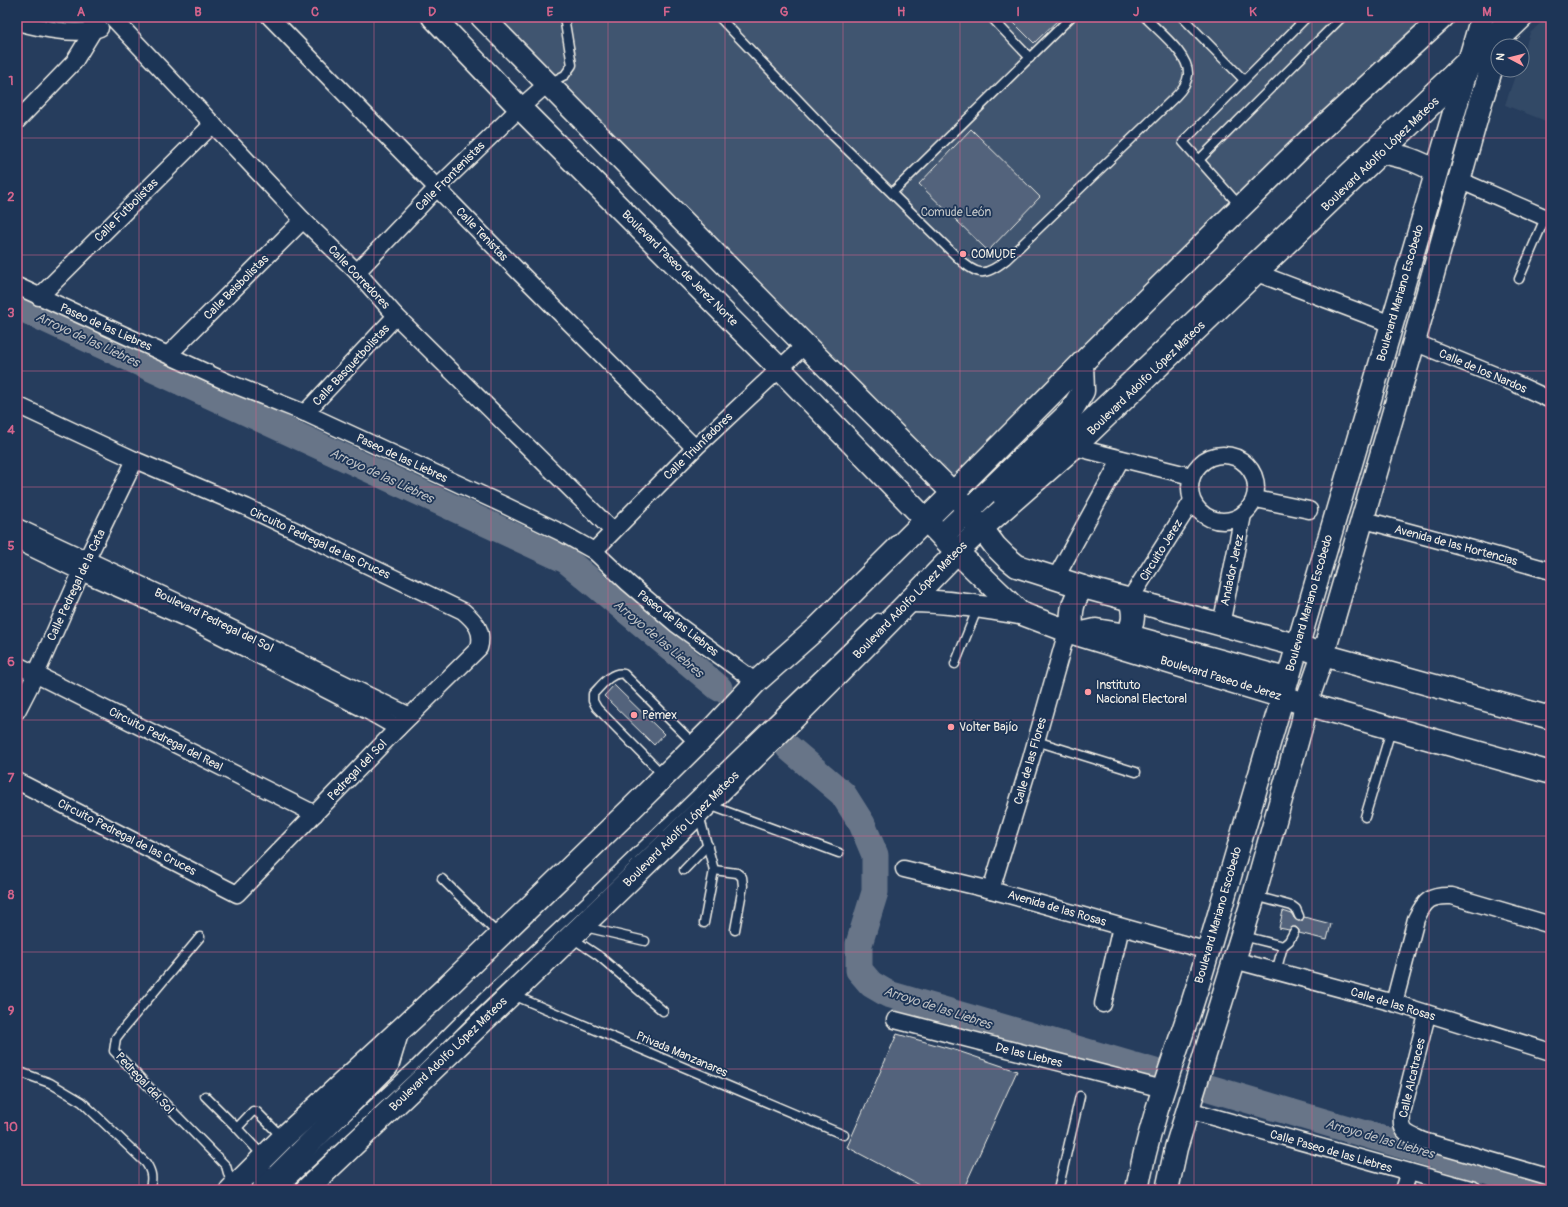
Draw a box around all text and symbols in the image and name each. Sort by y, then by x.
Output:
text: A [77,4,86,20]
text: B [194,4,202,20]
text: C [311,4,319,20]
text: D [428,4,436,20]
text: E [547,4,554,20]
text: F [663,4,671,20]
text: G [780,4,789,20]
text: H [897,4,905,20]
text: I [1016,4,1020,20]
text: J [1133,4,1139,20]
text: K [1249,4,1257,20]
text: L [1366,4,1374,20]
text: M [1482,4,1492,20]
north arrow [1490,38,1530,78]
text: N [1494,52,1508,61]
text: 1 [8,73,14,89]
street label: Boulevard Adolfo López Mateos [1318,94,1443,215]
street label: Calle Frontenistas [412,138,489,214]
street label: Calle Futbolistas [91,175,162,245]
text: 2 [7,189,15,205]
street label: Calle Tenistas [452,204,511,265]
park label: Comude León [921,205,992,220]
street label: Boulevard Paseo de Jerez Norte [618,207,741,330]
street label: Boulevard Mariano Escobedo [1374,223,1427,363]
street label: Calle Corredores [325,242,393,313]
place label: COMUDE [971,247,1016,262]
marker: COMUDE [958,249,968,259]
street label: Calle Beisbolistas [201,251,272,323]
street label: Paseo de las Liebres [58,300,155,355]
text: 3 [7,305,15,321]
water label: Arroyo de las Liebres [33,309,144,372]
street label: Boulevard Adolfo López Mateos [1084,318,1209,439]
street label: Calle Basquetbolistas [310,321,393,409]
street label: Calle de los Nardos [1437,346,1530,397]
street label: Calle Triunfadores [661,409,736,483]
text: 4 [7,422,15,438]
street label: Paseo de las Liebres [354,431,450,486]
water label: Arroyo de las Liebres [327,445,438,508]
street label: Circuito Pedregal de las Cruces [247,504,393,583]
street label: Circuito Jerez [1137,517,1186,584]
street label: Avenida de las Hortencias [1393,522,1520,569]
street label: Calle Pedregal de la Cata [44,527,109,643]
street label: Andador Jerez [1218,533,1247,607]
street label: Boulevard Mariano Escobedo [1283,533,1336,673]
text: 5 [7,538,15,554]
street label: Boulevard Adolfo López Mateos [850,538,971,662]
street label: Boulevard Pedregal del Sol [152,585,276,656]
street label: Paseo de las Liebres [634,587,722,660]
water label: Arroyo de las Liebres [610,597,708,682]
street label: Boulevard Paseo de Jerez [1158,653,1283,704]
text: 6 [7,654,15,670]
place label: Instituto Nacional Electoral [1096,678,1187,707]
marker: Instituto Nacional Electoral [1083,687,1093,697]
street label: Circuito Pedregal del Real [106,704,225,775]
place label: Pemex [642,708,677,723]
marker: Pemex [629,710,639,720]
street label: Calle de las Flores [1011,715,1050,806]
place label: Volter Bajío [959,720,1019,735]
marker: Volter Bajío [946,722,956,732]
street label: Pedregal del Sol [324,737,390,804]
street label: Boulevard Adolfo López Mateos [620,768,743,890]
text: 7 [8,770,15,786]
street label: Circuito Pedregal de las Cruces [55,796,199,879]
street label: Boulevard Mariano Escobedo [1192,845,1245,985]
text: 8 [8,887,15,903]
street label: Avenida de las Rosas [1006,887,1108,930]
water label: Arroyo de las Liebres [882,983,996,1034]
street label: Calle de las Rosas [1349,984,1438,1025]
street label: Boulevard Adolfo López Mateos [386,994,511,1115]
text: 9 [8,1003,15,1019]
street label: Privada Manzanares [634,1028,730,1081]
street label: Calle Alcatraces [1396,1036,1429,1119]
street label: De las Liebres [994,1040,1065,1071]
street label: Pedregal del Sol [112,1049,177,1117]
water label: Arroyo de las Liebres [1324,1116,1438,1163]
text: 10 [4,1119,18,1135]
street label: Calle Paseo de las Liebres [1268,1127,1394,1176]

